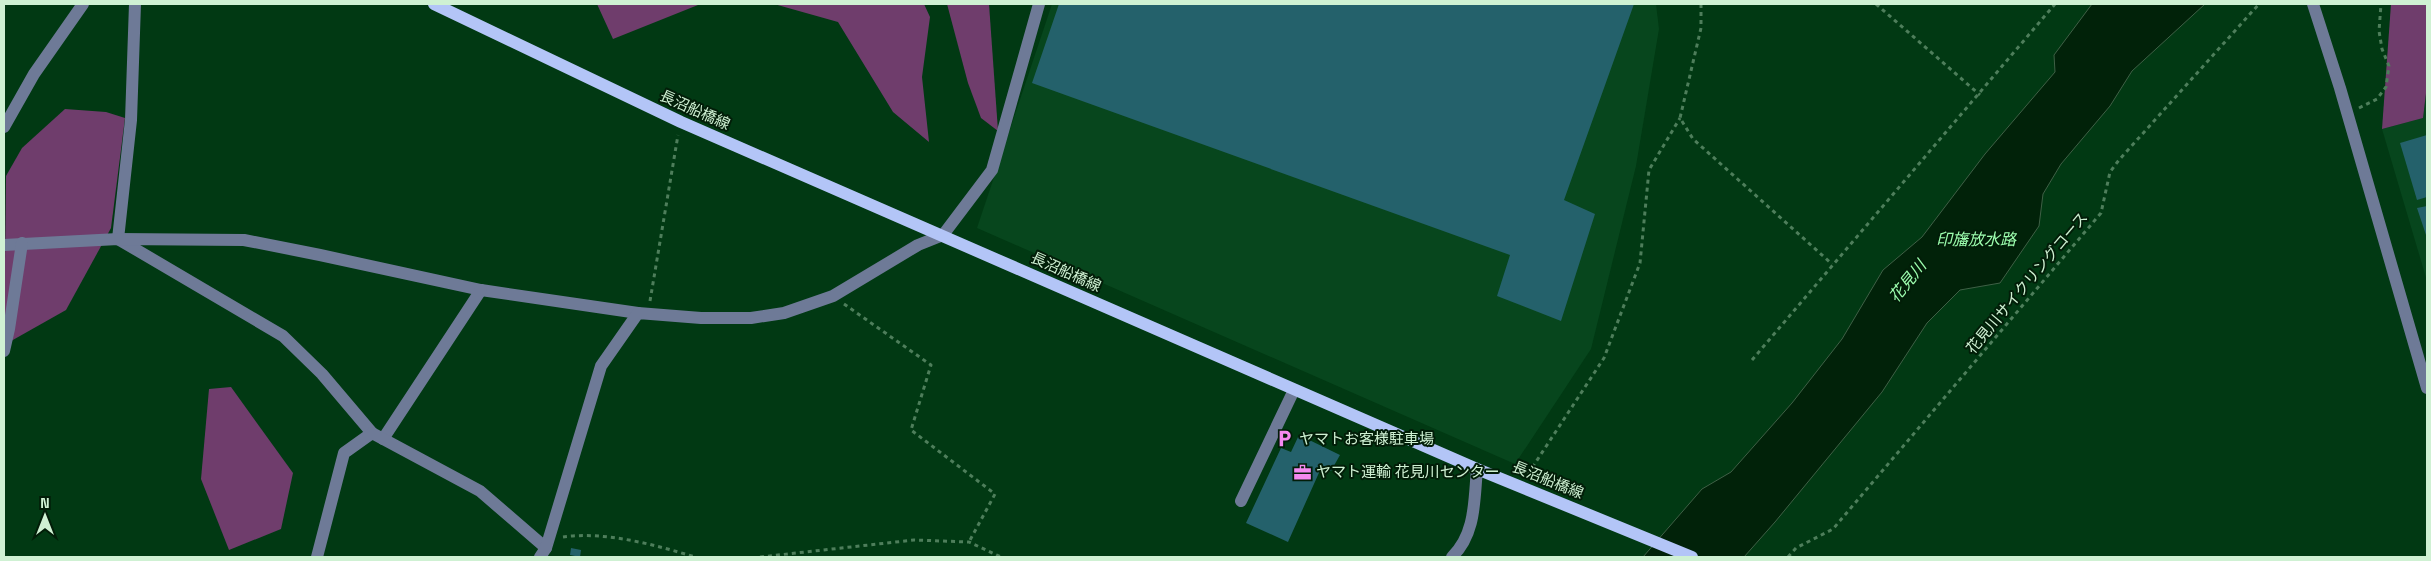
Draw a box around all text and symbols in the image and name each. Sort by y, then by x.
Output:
street label: 長沼船橋線 [657,86,733,133]
street label: 花見川サイクリングコース [1962,208,2091,357]
water label: 印旛放水路 [1936,229,2018,250]
street label: 長沼船橋線 [1028,248,1104,295]
water label: 花見川 [1884,255,1932,307]
parking icon: ヤマトお客様駐車場 [1275,429,1295,449]
place label: ヤマトお客様駐車場 [1299,429,1434,448]
street label: 長沼船橋線 [1510,457,1587,502]
office icon: ヤマト運輸 花見川センター [1292,462,1312,482]
place label: ヤマト運輸 花見川センター [1316,462,1500,481]
north arrow [20,491,70,541]
text: N [40,494,50,512]

